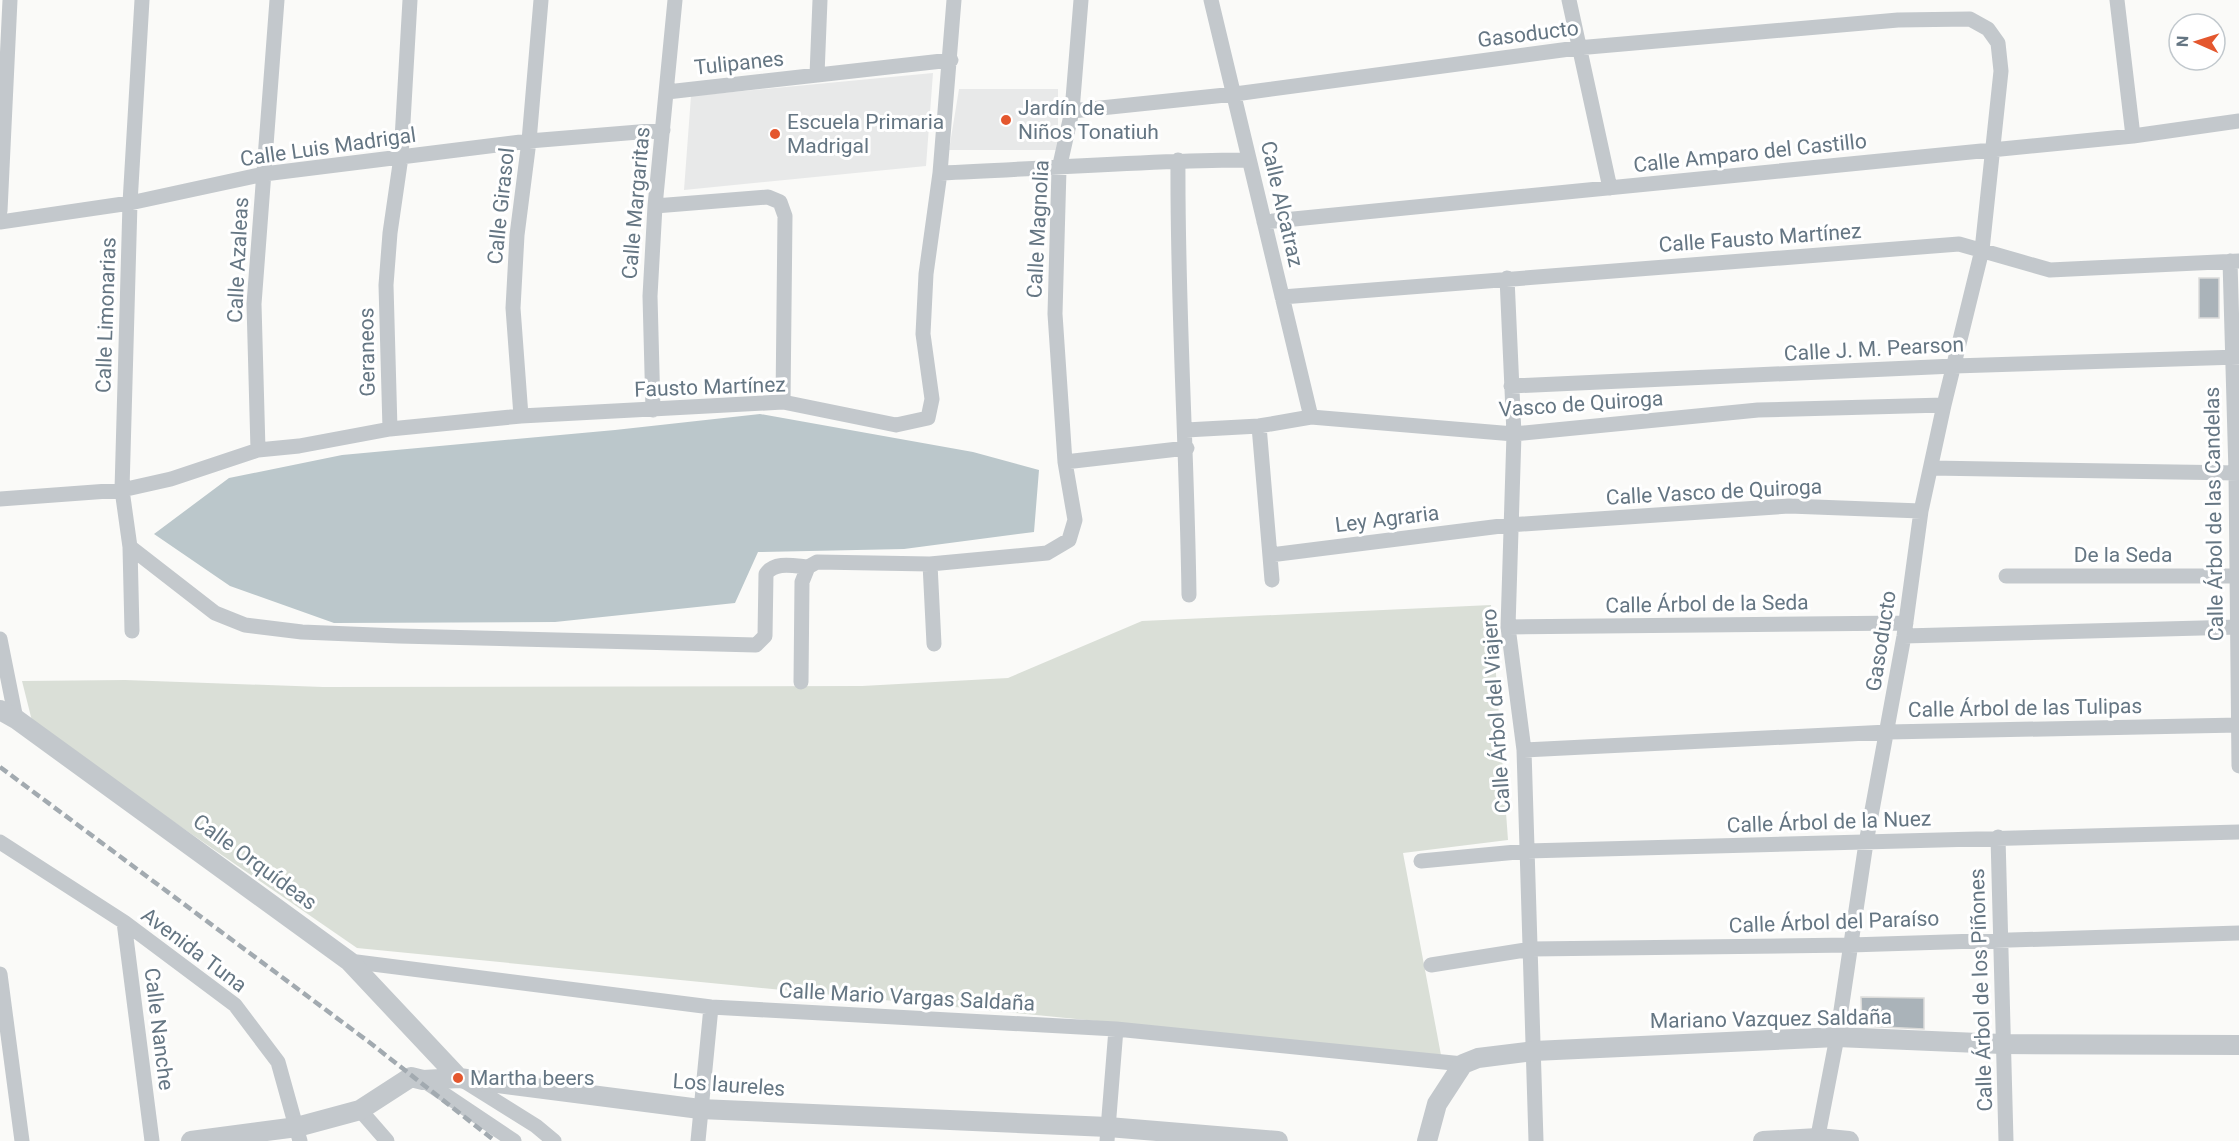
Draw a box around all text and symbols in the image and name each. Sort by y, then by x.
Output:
north arrow [2167,12,2227,72]
street label: Gasoducto [1476,16,1580,52]
text: N [2173,35,2192,47]
street label: Tulipanes [693,46,785,80]
place label: Jardín de Niños Tonatiuh [1018,96,1159,144]
place label: Escuela Primaria Madrigal [787,110,944,158]
marker: Jardín de Niños Tonatiuh [999,113,1013,127]
street label: Calle Luis Madrigal [238,123,418,171]
street label: Calle Margaritas [617,126,655,280]
marker: Escuela Primaria Madrigal [768,127,782,141]
street label: Calle Amparo del Castillo [1632,129,1868,177]
street label: Calle Alcatraz [1256,139,1308,269]
street label: Calle Girasol [483,147,519,265]
street label: Calle Magnolia [1022,159,1054,299]
street label: Calle Azaleas [223,197,253,323]
street label: Calle Fausto Martínez [1658,219,1862,257]
street label: Calle Limonarias [91,237,121,393]
street label: Geraneos [354,307,380,397]
street label: Calle J. M. Pearson [1783,332,1965,366]
street label: Fausto Martínez [634,372,786,402]
street label: Vasco de Quiroga [1498,386,1664,422]
street label: Calle Árbol de las Candelas [2200,387,2228,641]
street label: Calle Vasco de Quiroga [1605,474,1823,510]
street label: Ley Agraria [1334,501,1440,537]
street label: De la Seda [2074,543,2172,567]
street label: Gasoducto [1861,589,1901,693]
street label: Calle Árbol de la Seda [1605,590,1809,618]
street label: Calle Árbol del Viajero [1477,608,1515,814]
street label: Calle Árbol de las Tulipas [1908,694,2142,722]
street label: Calle Árbol de la Nuez [1726,806,1932,838]
street label: Calle Orquídeas [188,809,322,915]
street label: Calle Árbol de los Piñones [1965,868,1997,1112]
street label: Avenida Tuna [137,903,251,997]
street label: Calle Árbol del Paraíso [1728,906,1940,938]
street label: Calle Nanche [140,966,178,1092]
street label: Calle Mario Vargas Saldaña [778,978,1036,1016]
street label: Mariano Vazquez Saldaña [1650,1005,1892,1033]
place label: Martha beers [470,1066,594,1090]
street label: Los laureles [672,1069,786,1101]
marker: Martha beers [451,1071,465,1085]

